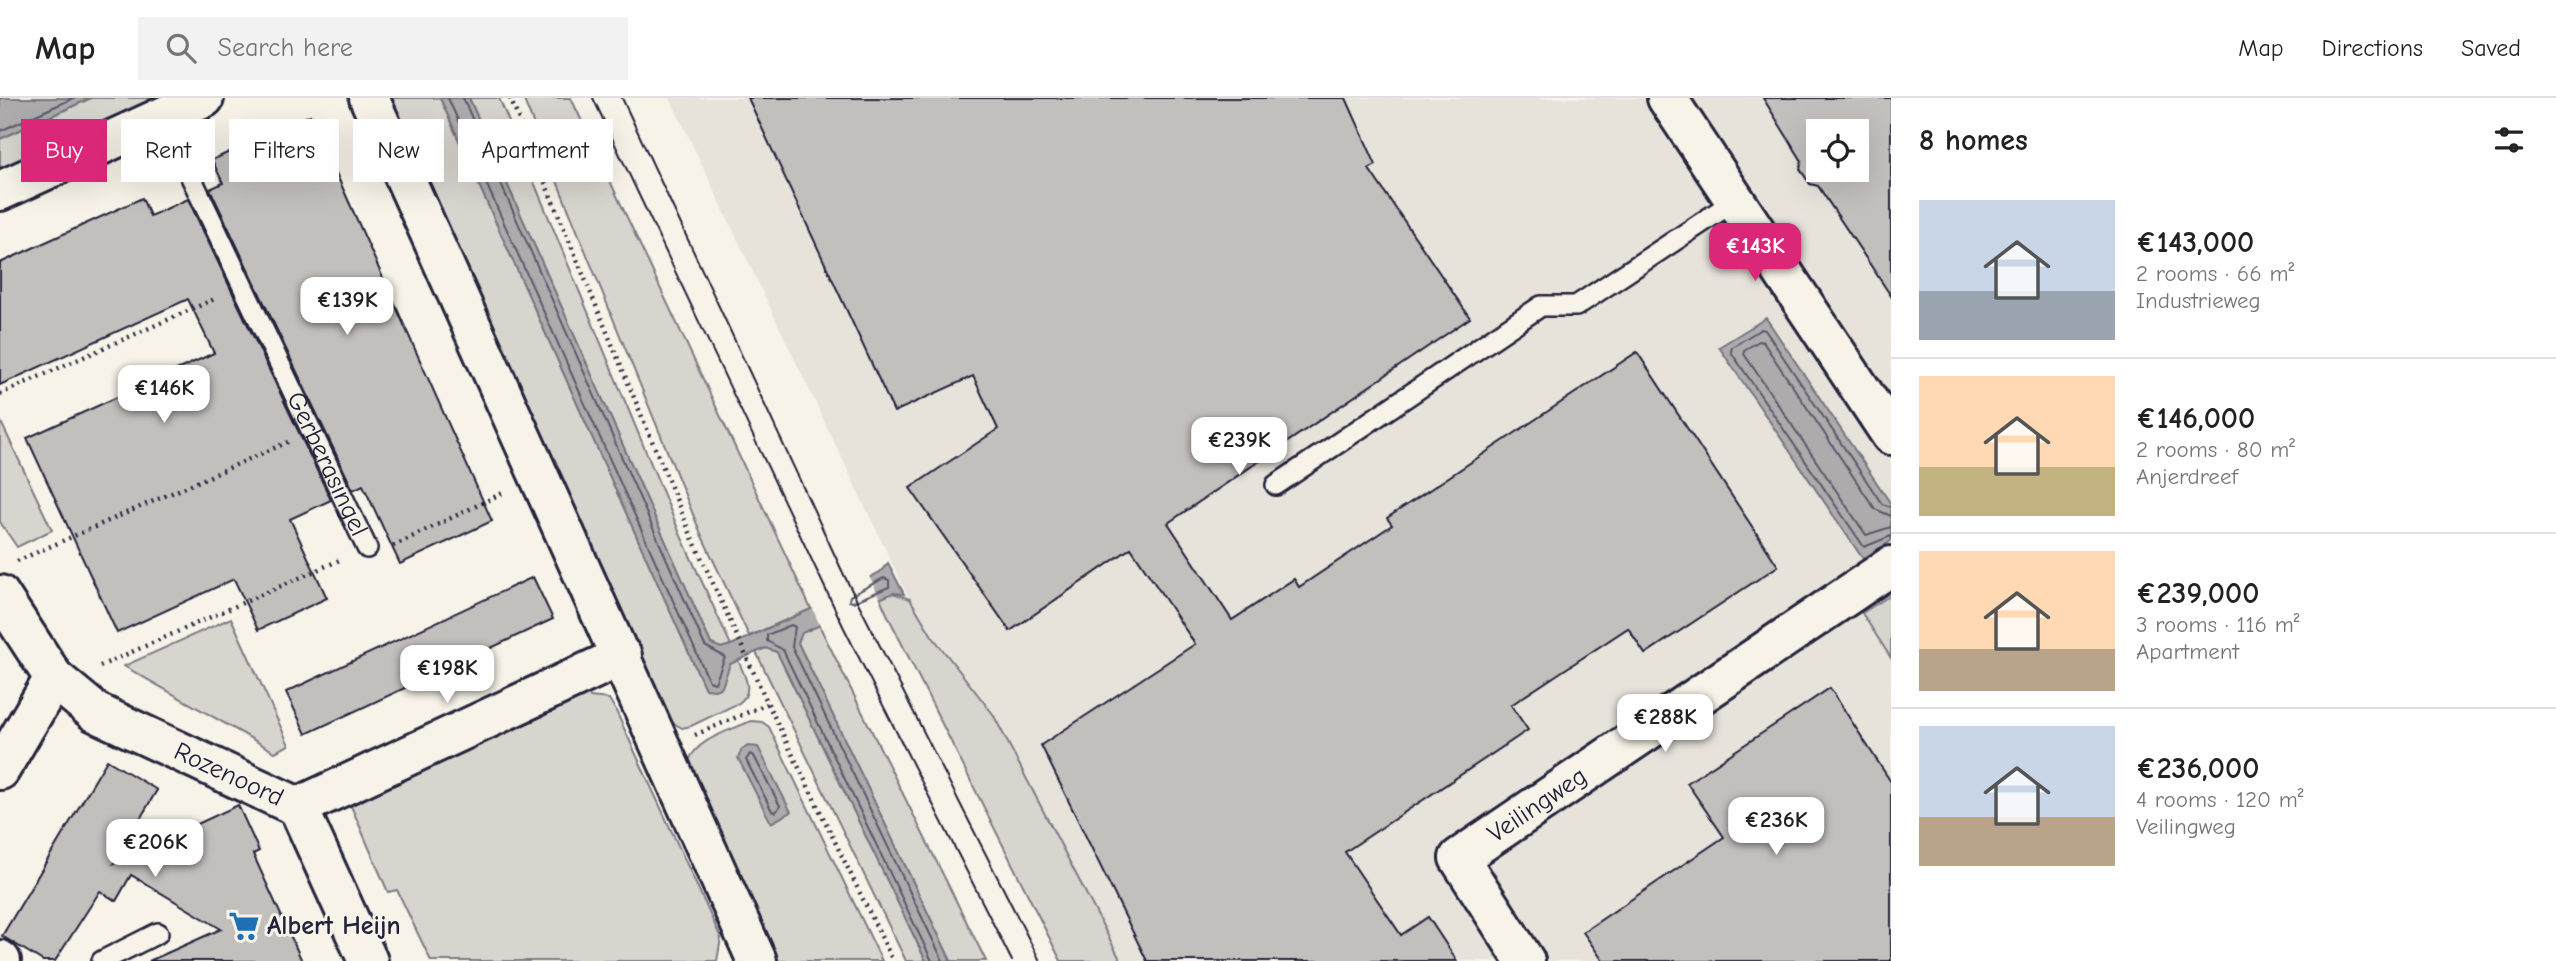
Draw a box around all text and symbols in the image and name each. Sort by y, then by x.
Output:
search box [138,17,628,80]
text: Map [35,29,96,67]
icon: search [162,29,200,67]
text: Search here [218,33,353,63]
text: Map [2238,34,2284,62]
text: Directions [2322,34,2423,62]
text: Saved [2461,34,2521,62]
chip: Buy [21,119,107,182]
chip: Rent [121,119,215,182]
chip: Filters [229,119,339,182]
chip: New [353,119,444,182]
chip: Apartment [458,119,613,182]
map controls [1806,119,1869,182]
button: locate [1806,119,1869,182]
icon: filters [2490,121,2528,159]
text: 8 homes [1919,123,2028,158]
pin: €143K [1706,223,1804,283]
text: €143,000 [2136,225,2254,260]
icon: home [1975,228,2059,312]
text: €143K [1725,232,1785,259]
text: 2 rooms · 66 m² [2136,260,2294,287]
pin: €139K [298,278,396,337]
text: €139K [316,286,378,313]
text: Industrieweg [2136,287,2261,314]
pin: €146K [115,366,213,425]
text: €146K [134,374,194,401]
street label: Gerberasingel [280,387,374,541]
text: €146,000 [2136,401,2255,436]
icon: home [1975,404,2059,488]
pin: €239K [1190,418,1288,477]
text: €239K [1207,426,1271,453]
text: 2 rooms · 80 m² [2136,436,2295,463]
text: Anjerdreef [2136,463,2238,490]
text: €239,000 [2136,576,2259,611]
icon: home [1975,579,2059,663]
text: 3 rooms · 116 m² [2136,611,2300,638]
text: Apartment [2136,638,2239,665]
pin: €198K [398,646,496,705]
text: €198K [416,654,478,681]
pin: €288K [1616,694,1714,754]
text: €288K [1633,703,1697,730]
street label: Rozenoord [169,736,288,813]
text: €236,000 [2136,751,2259,786]
icon: home [1975,754,2059,838]
street label: Veilingweg [1482,761,1593,849]
text: 4 rooms · 120 m² [2136,786,2303,813]
pin: €236K [1727,798,1825,857]
text: €236K [1744,806,1808,833]
text: Veilingweg [2136,813,2236,840]
pin: €206K [106,820,204,879]
text: €206K [122,828,188,855]
supermarket icon: Albert Heijn [227,909,261,943]
place label: Albert Heijn [267,911,401,941]

